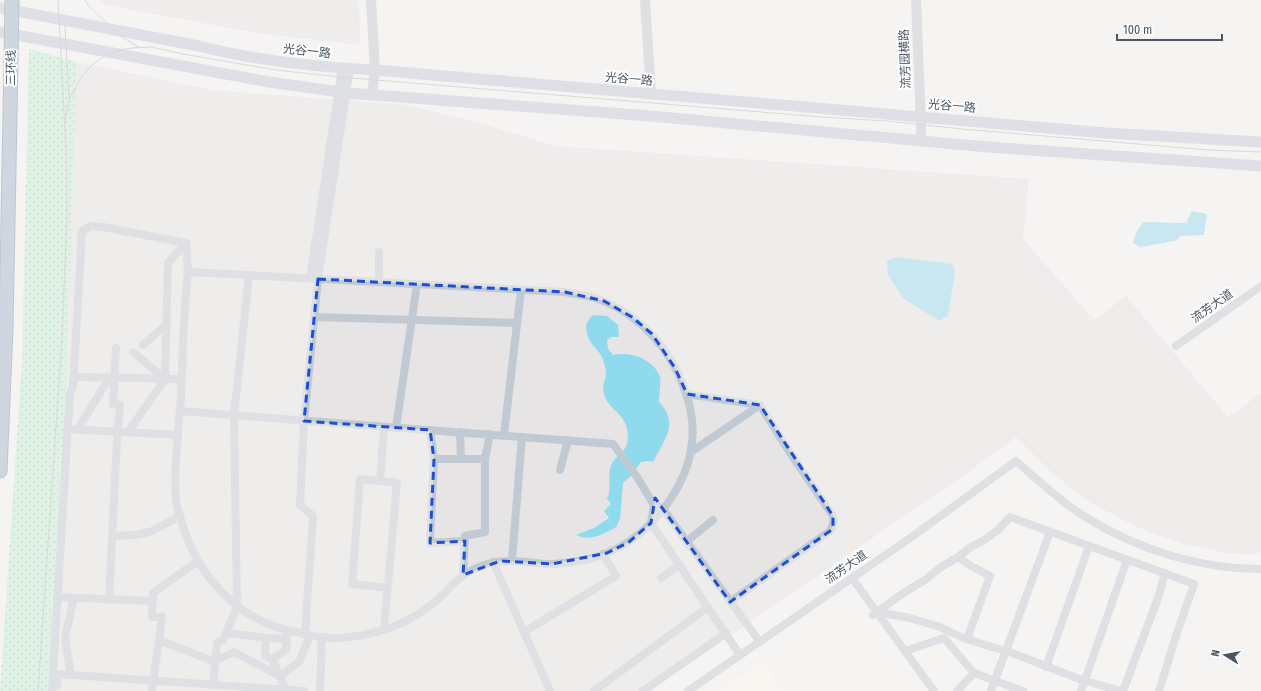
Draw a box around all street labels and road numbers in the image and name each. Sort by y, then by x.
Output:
street label: 流芳园横路 [897,29,913,89]
street label: 光谷一路 [282,42,332,60]
street label: 三环线 [4,50,18,86]
street label: 光谷一路 [604,70,654,88]
street label: 光谷一路 [927,97,977,115]
street label: 流芳大道 [1188,286,1236,326]
street label: 流芳大道 [822,547,870,587]

